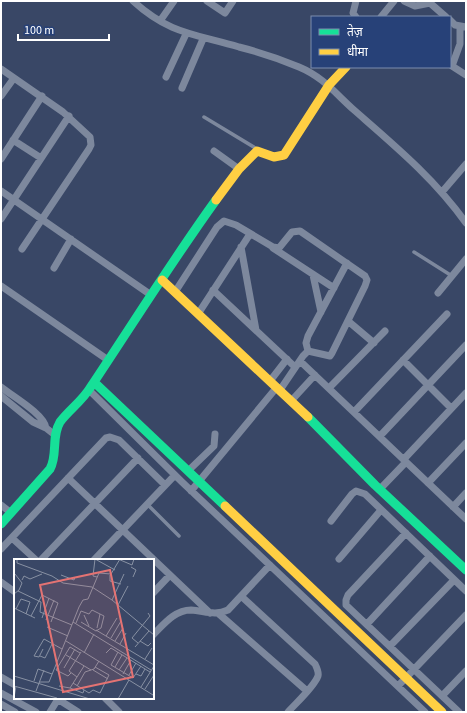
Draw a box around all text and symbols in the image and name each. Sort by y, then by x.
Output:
scale bar [18,16,109,42]
legend [311,16,451,68]
text: 100 m [24,22,54,39]
text: तेज़ [347,24,364,41]
text: धीमा [347,44,369,61]
inset map [14,559,154,699]

